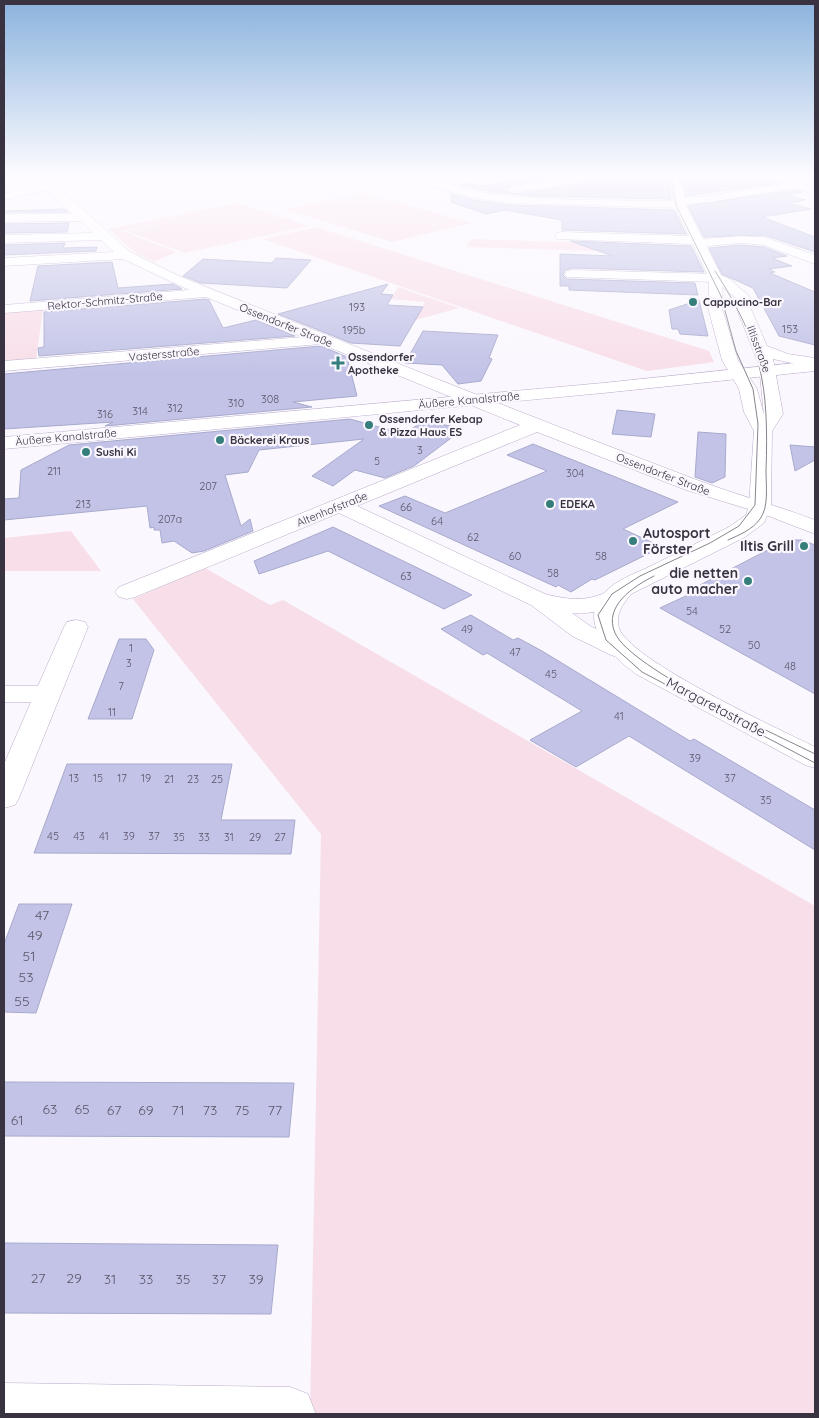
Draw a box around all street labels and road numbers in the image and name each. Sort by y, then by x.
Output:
street label: Rektor-Schmitz-Straße [47,289,163,313]
street label: Ossendorfer Straße [237,300,335,350]
street label: Iltisstraße [744,324,774,374]
street label: Vastersstraße [128,344,200,364]
street label: Äußere Kanalstraße [418,389,520,411]
street label: Äußere Kanalstraße [15,426,117,448]
street label: Ossendorfer Straße [614,450,712,498]
street label: Altenhofstraße [294,488,370,530]
street label: Margaretastraße [663,673,769,741]

